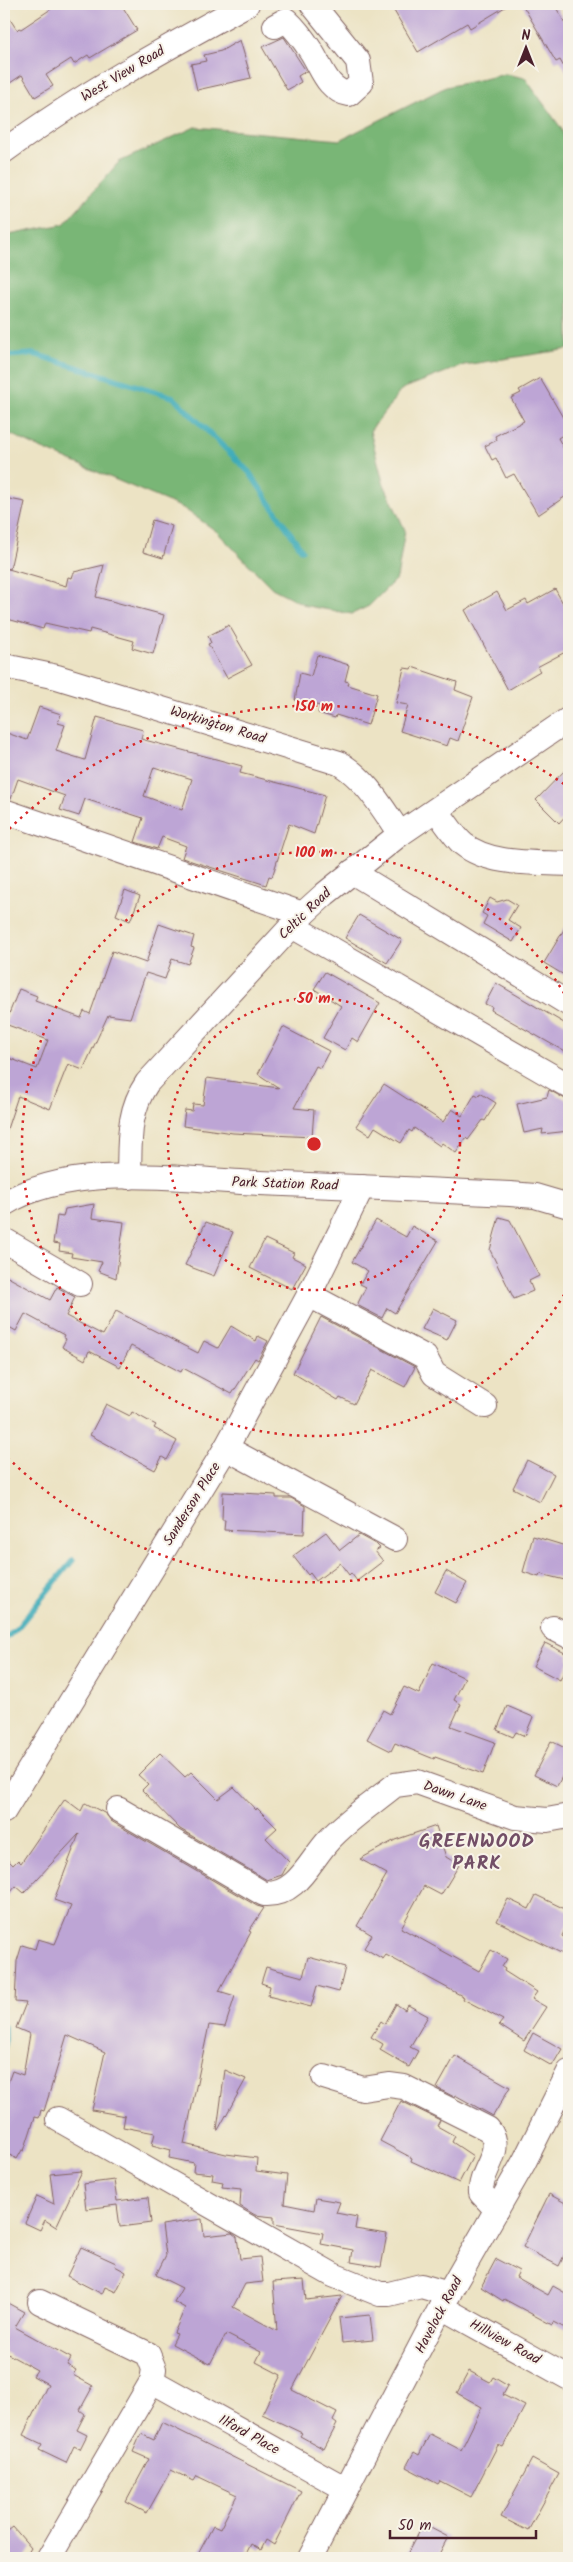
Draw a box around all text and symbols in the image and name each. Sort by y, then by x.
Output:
north arrow [500,22,550,72]
text: N [522,25,531,47]
street label: West View Road [77,40,170,108]
text: 150 m [295,695,333,719]
street label: Workington Road [168,700,269,750]
text: 100 m [295,841,333,865]
street label: Celtic Road [273,882,337,945]
text: 50 m [296,987,331,1011]
centre of rings [305,1135,323,1153]
street label: Park Station Road [231,1171,340,1197]
street label: Sanderson Place [158,1457,227,1550]
street label: Dawn Lane [420,1775,490,1817]
district label: GREENWOOD PARK [419,1827,535,1879]
street label: Havelock Road [409,2272,469,2357]
street label: Hillview Road [465,2313,545,2371]
street label: Ilford Place [214,2409,284,2461]
scale bar [390,2507,537,2539]
text: 50 m [398,2514,432,2538]

